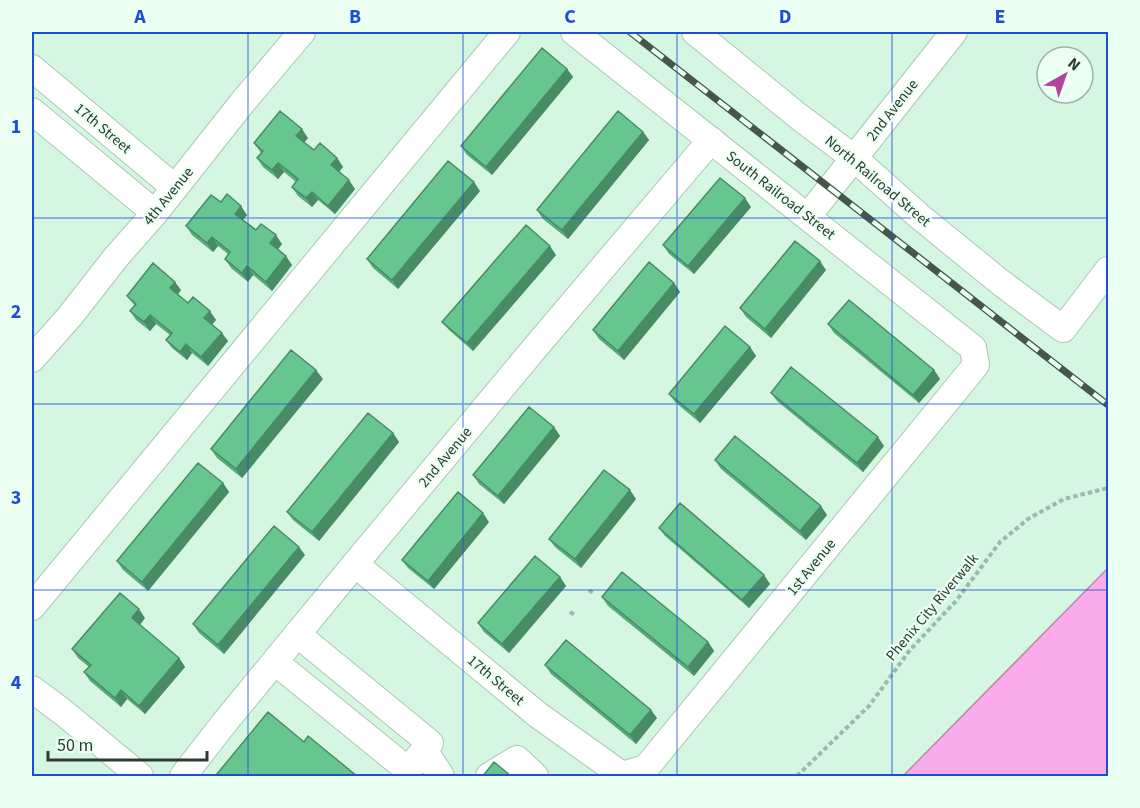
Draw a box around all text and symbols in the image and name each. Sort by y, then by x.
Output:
text: A [133,3,146,31]
text: B [349,3,361,31]
text: C [564,3,576,31]
text: D [779,3,791,31]
text: E [995,3,1005,31]
north arrow [1035,45,1095,105]
text: N [1063,52,1085,76]
street label: 2nd Avenue [862,75,923,146]
street label: 17th Street [70,98,136,159]
text: 1 [11,113,21,141]
street label: North Railroad Street [820,131,935,232]
street label: South Railroad Street [722,146,840,245]
street label: 4th Avenue [138,163,199,230]
text: 2 [11,298,21,326]
street label: 2nd Avenue [414,423,477,492]
text: 3 [11,484,21,512]
street label: 1st Avenue [782,534,841,600]
street label: Phenix City Riverwalk [881,549,984,666]
street label: 17th Street [463,650,529,711]
text: 4 [11,669,22,697]
scale bar [48,724,207,762]
text: 50 m [57,733,93,758]

